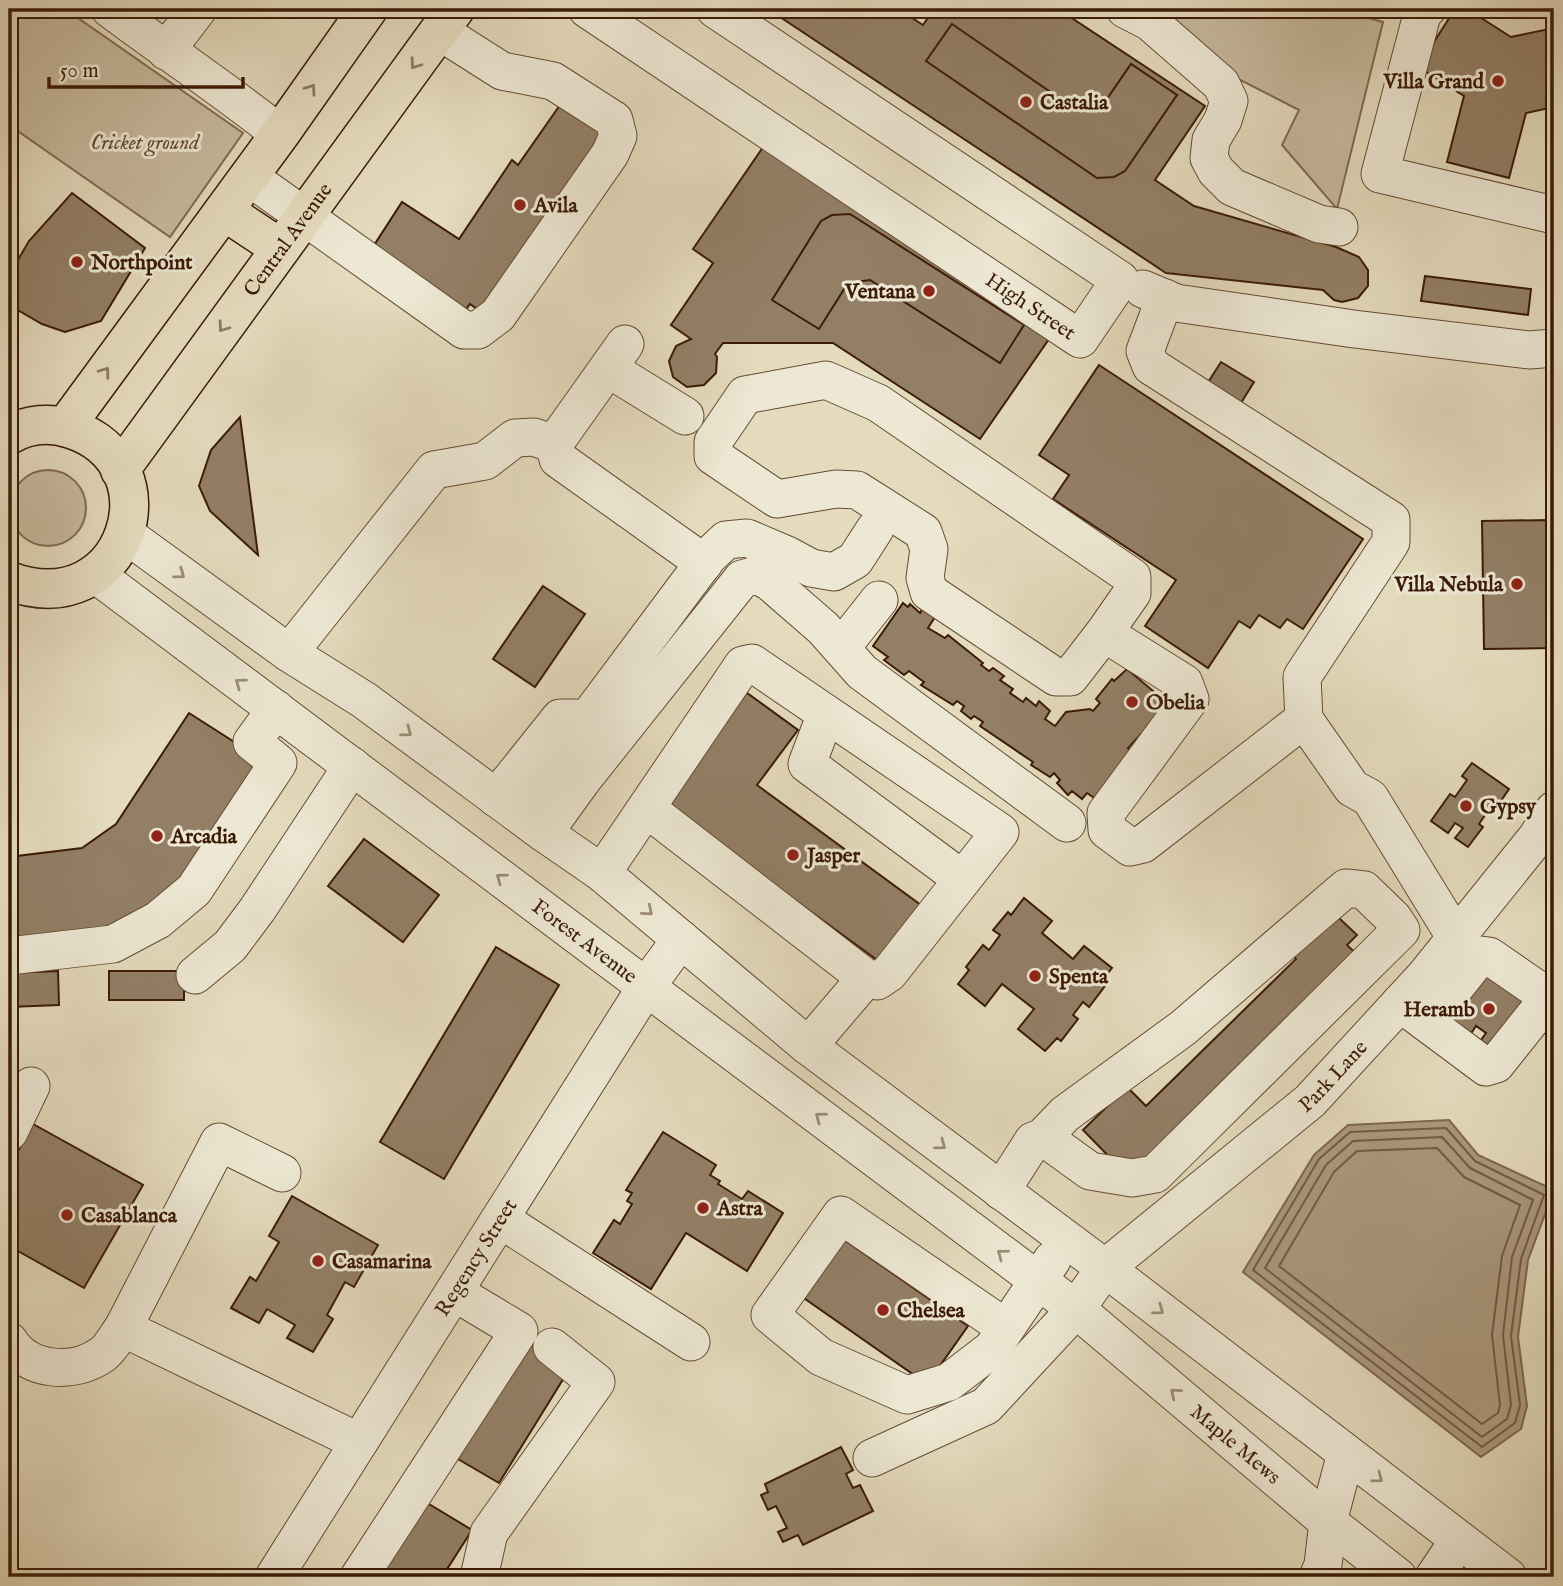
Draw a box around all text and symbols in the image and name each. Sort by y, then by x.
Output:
scale bar [49,46,243,90]
one-way arrow [411,56,423,69]
text: 50 m [60,58,99,85]
place label: Villa Grand [1383,69,1485,96]
marker: Villa Grand [1490,73,1506,89]
one-way arrow [303,84,316,97]
place label: Castalia [1040,90,1109,117]
marker: Castalia [1018,94,1034,110]
park label: Cricket ground [91,130,201,157]
street label: Central Avenue [238,178,339,303]
place label: Avila [533,193,578,220]
marker: Avila [512,197,528,213]
place label: Northpoint [90,250,193,277]
marker: Northpoint [69,254,85,270]
street label: High Street [980,267,1080,347]
place label: Ventana [844,279,916,306]
marker: Ventana [921,283,937,299]
one-way arrow [219,319,231,332]
one-way arrow [97,367,109,380]
one-way arrow [172,566,185,578]
place label: Villa Nebula [1393,572,1504,599]
marker: Villa Nebula [1509,576,1525,592]
one-way arrow [236,678,248,691]
place label: Obelia [1146,690,1206,717]
marker: Obelia [1124,694,1140,710]
one-way arrow [399,723,412,736]
place label: Gypsy [1480,794,1537,821]
marker: Gypsy [1458,798,1474,814]
place label: Arcadia [170,824,238,851]
marker: Arcadia [149,828,165,844]
place label: Jasper [804,843,860,870]
marker: Jasper [785,847,801,863]
one-way arrow [496,874,509,886]
street label: Forest Avenue [526,894,642,991]
one-way arrow [641,903,653,916]
place label: Spenta [1049,964,1109,991]
marker: Spenta [1027,968,1043,984]
place label: Heramb [1403,997,1475,1024]
marker: Heramb [1481,1001,1497,1017]
street label: Park Lane [1294,1035,1374,1120]
one-way arrow [815,1113,828,1126]
one-way arrow [933,1137,945,1150]
street label: Regency Street [430,1194,524,1322]
place label: Astra [716,1196,763,1223]
marker: Astra [695,1200,711,1216]
place label: Casablanca [81,1203,178,1230]
marker: Casablanca [59,1207,75,1223]
place label: Casamarina [332,1249,432,1276]
one-way arrow [997,1249,1010,1262]
marker: Casamarina [310,1253,326,1269]
place label: Chelsea [897,1298,966,1325]
one-way arrow [1151,1301,1163,1314]
marker: Chelsea [875,1302,891,1318]
one-way arrow [1171,1389,1184,1401]
street label: Maple Mews [1184,1399,1286,1491]
one-way arrow [1371,1469,1383,1482]

